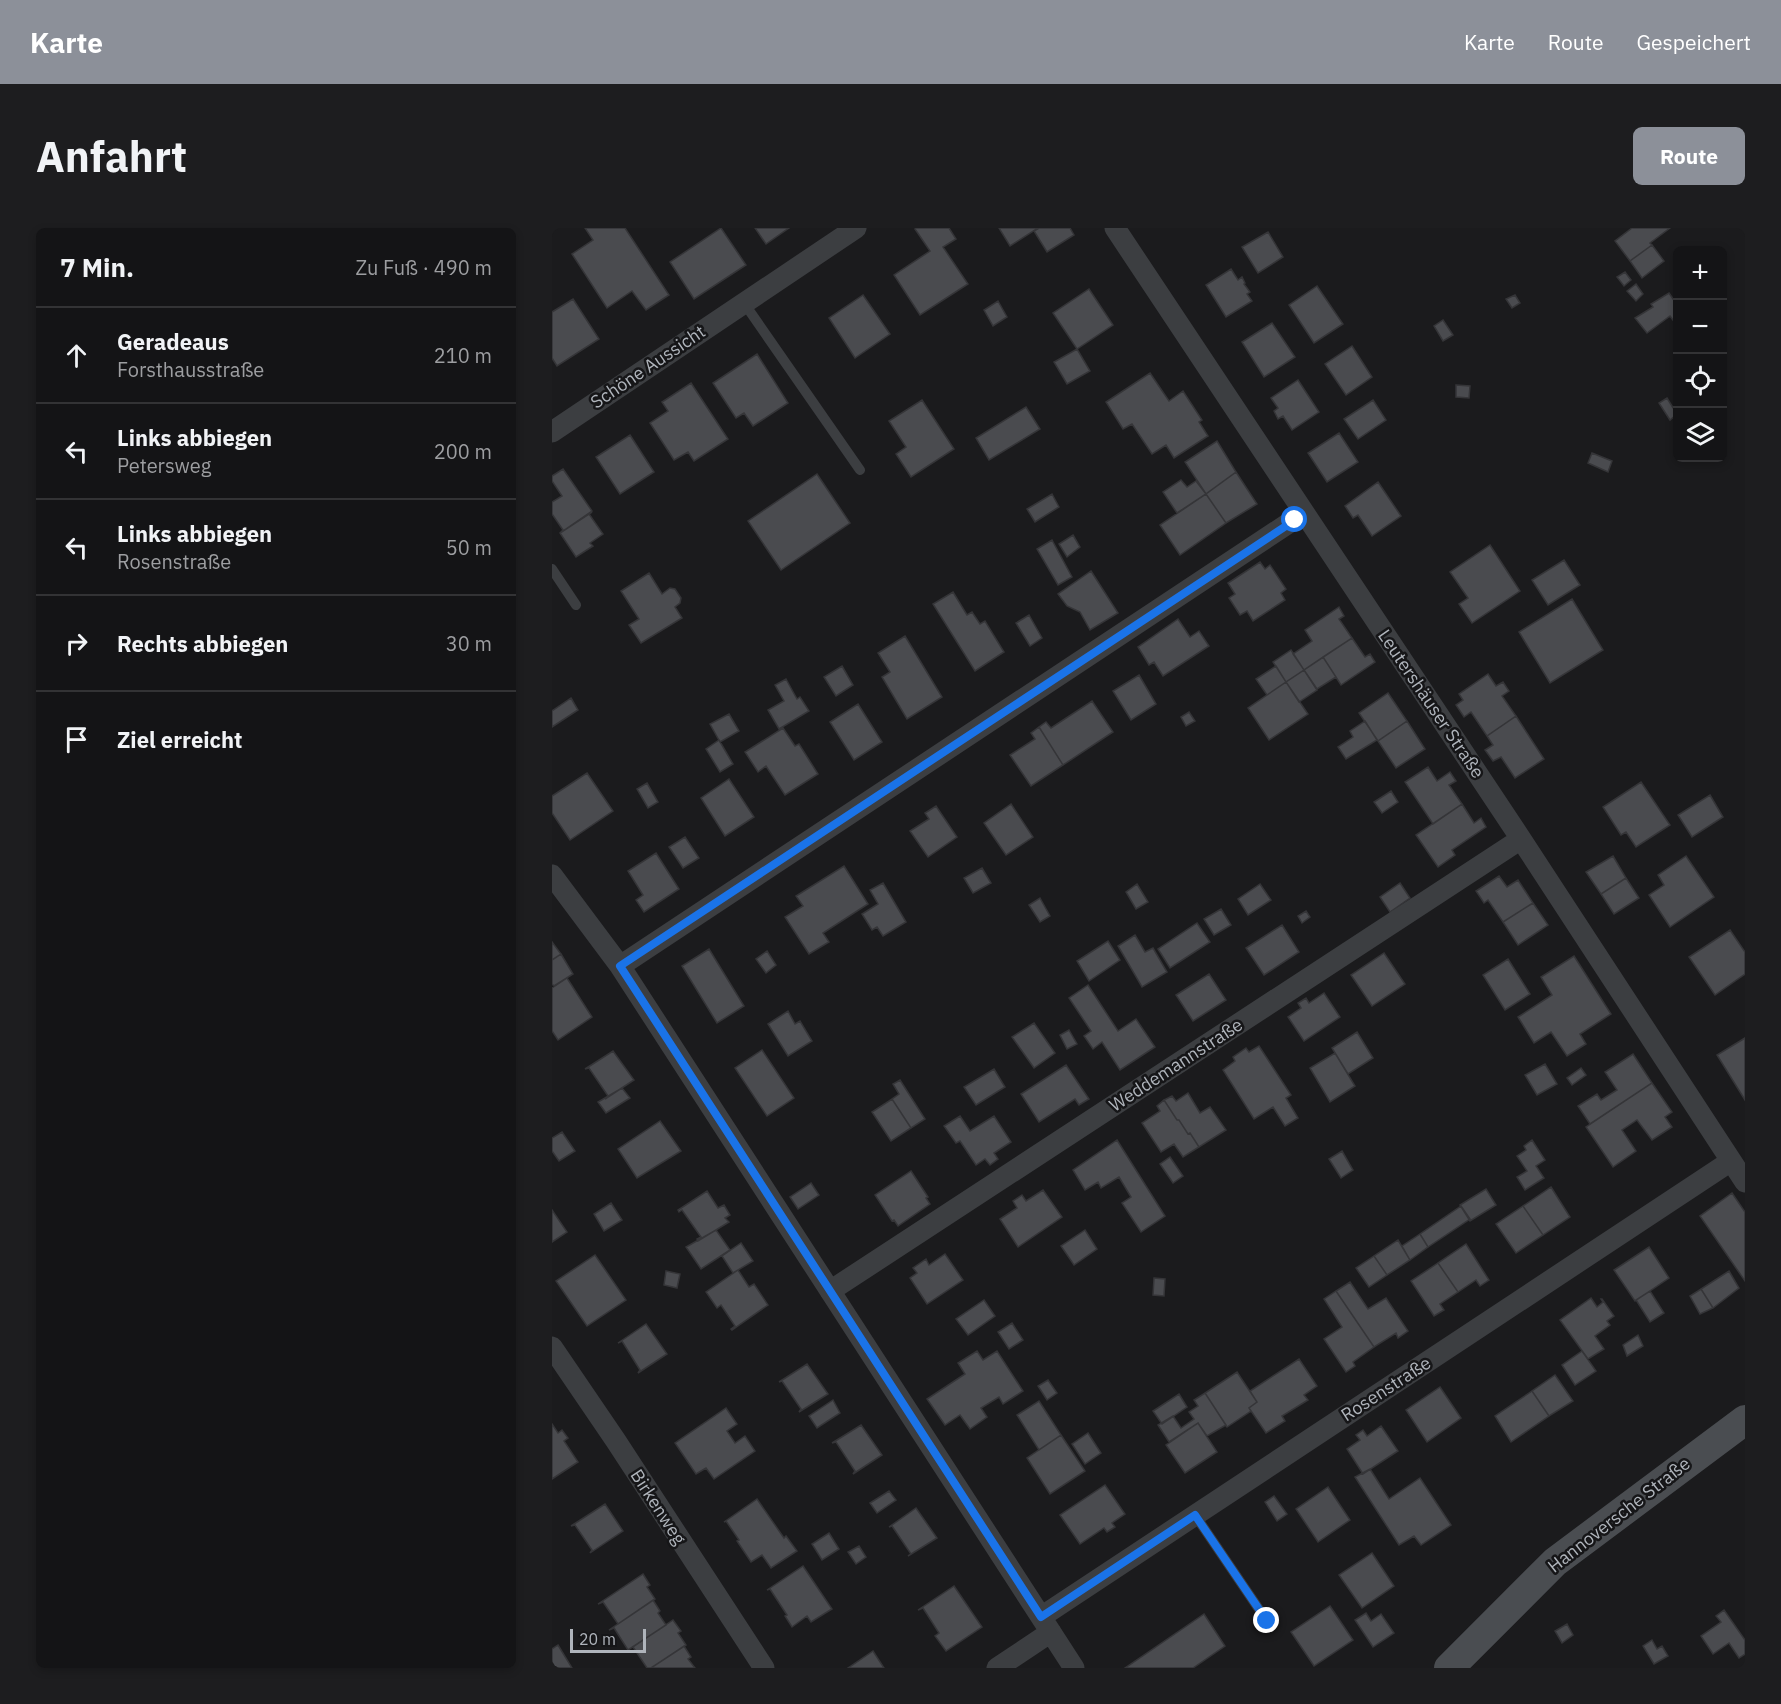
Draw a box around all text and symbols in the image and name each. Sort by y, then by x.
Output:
text: Karte [30,24,103,61]
text: Karte [1464,28,1515,56]
text: Route [1548,28,1604,56]
text: Gespeichert [1637,28,1751,56]
button: Route [1633,127,1745,185]
text: Anfahrt [36,129,187,184]
map controls [1673,246,1727,462]
button: + [1673,246,1727,300]
text: 7 Min. [60,250,134,284]
text: Zu Fuß · 490 m [355,254,492,281]
button: − [1673,300,1727,354]
street label: Schöne Aussicht [586,320,709,413]
text: Geradeaus [117,327,229,356]
icon: ahead [60,339,93,372]
text: 210 m [434,342,492,369]
button: locate [1673,354,1727,408]
text: Forsthausstraße [117,356,264,383]
button: layers [1673,408,1727,462]
text: Links abbiegen [117,423,272,452]
icon: left [60,435,93,468]
text: 200 m [434,438,492,465]
text: Petersweg [117,452,211,479]
route start [1281,506,1307,532]
text: Links abbiegen [117,519,272,548]
icon: left [60,531,93,564]
text: 50 m [446,534,492,561]
text: Rosenstraße [117,548,231,575]
street label: Leutershäuser Straße [1373,625,1490,783]
icon: right [60,627,93,660]
text: Rechts abbiegen [117,629,288,658]
text: 30 m [446,630,492,657]
icon: arrive [60,723,93,756]
text: Ziel erreicht [117,725,242,754]
street label: Weddemannstraße [1105,1013,1247,1116]
street label: Rosenstraße [1336,1351,1435,1426]
street label: Hannoversche Straße [1543,1452,1695,1577]
street label: Birkenweg [626,1465,692,1549]
route end [1253,1607,1279,1633]
scale bar [570,1626,646,1654]
text: 20 m [579,1629,616,1649]

